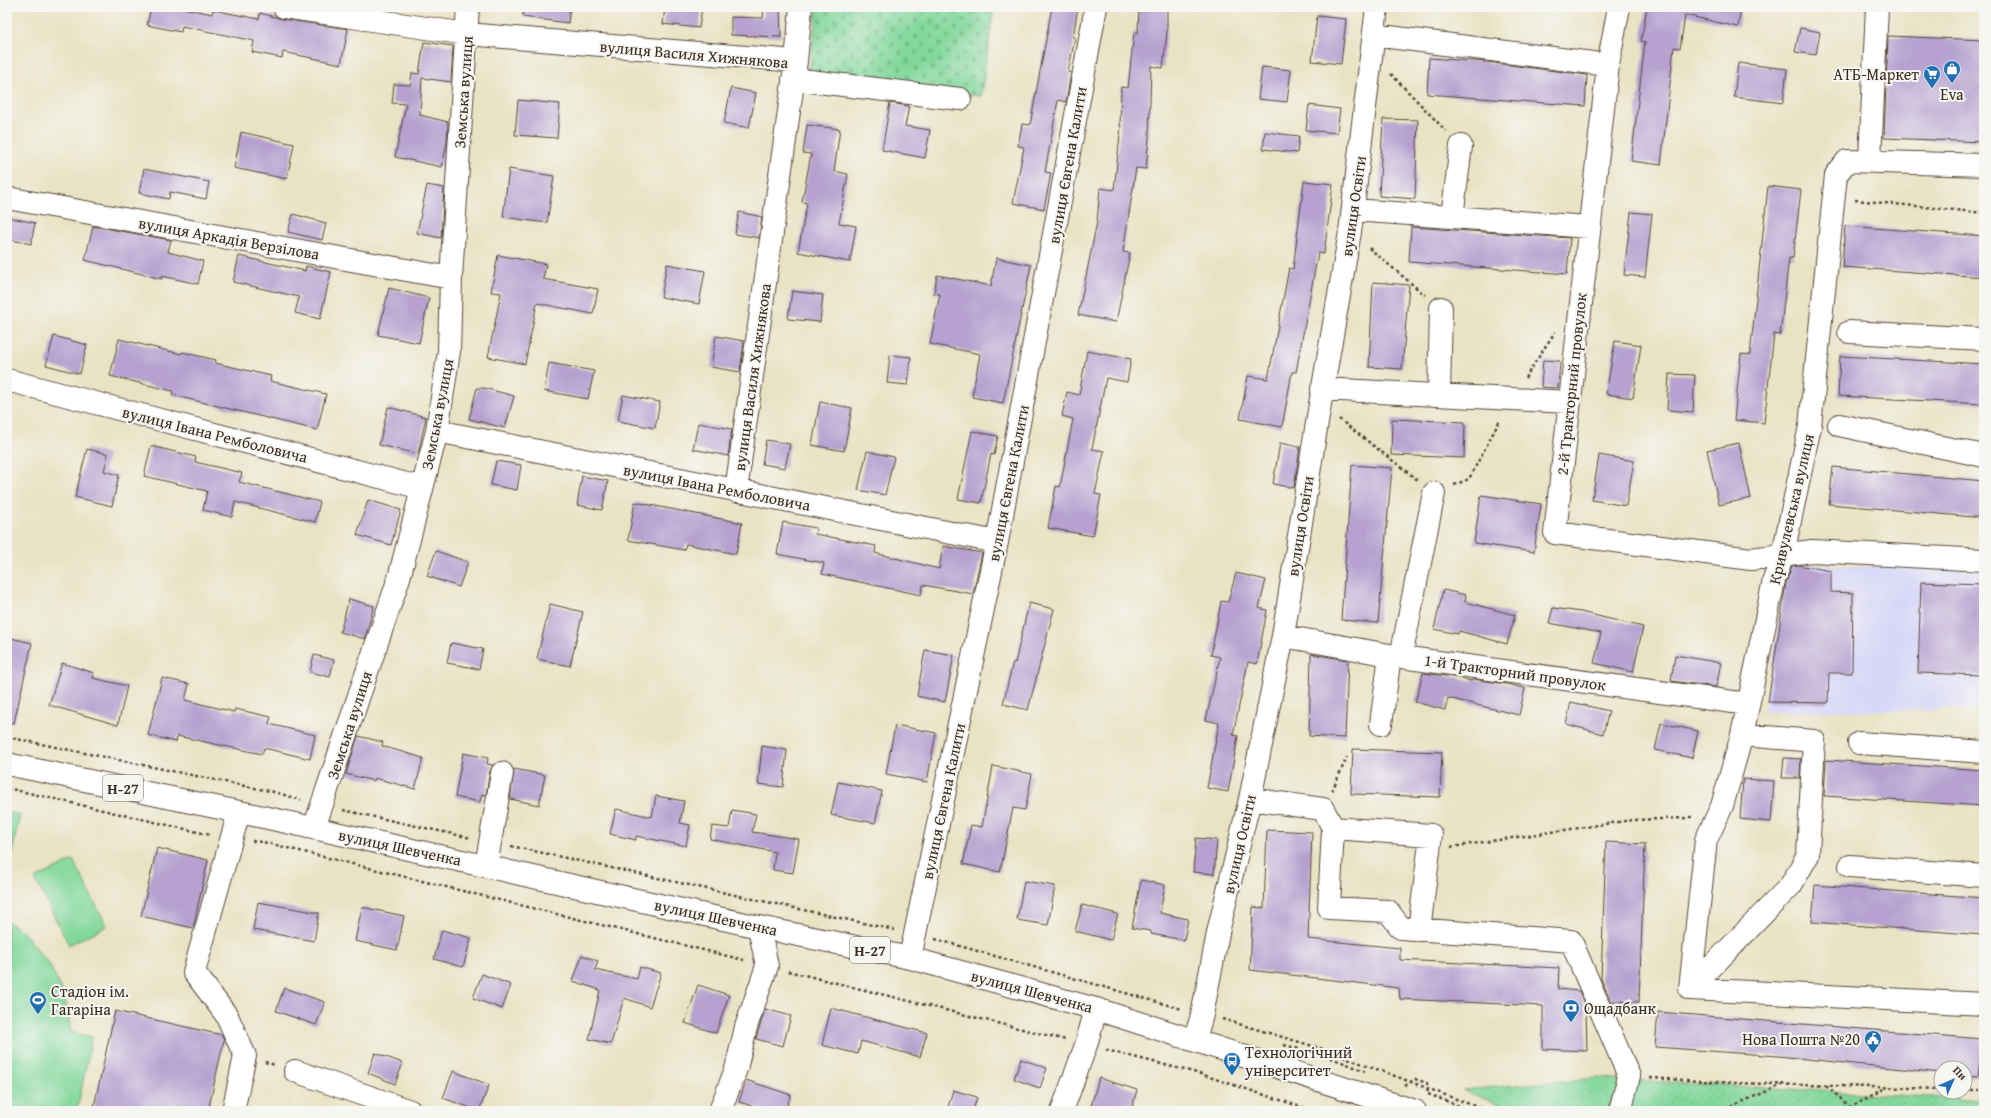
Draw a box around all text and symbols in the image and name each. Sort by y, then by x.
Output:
street label: вулиця Василя Хижнякова [599,34,790,74]
street label: Земська вулиця [447,35,479,149]
shop icon: Eva [1942,59,1962,84]
place label: АТБ-Маркет [1833,62,1919,86]
supermarket icon: АТБ-Маркет [1922,64,1942,89]
place label: Eva [1940,82,1964,106]
street label: вулиця Євгена Калити [1041,84,1093,246]
street label: вулиця Освіти [1334,154,1372,258]
street label: вулиця Аркадія Верзілова [137,210,322,266]
street label: вулиця Василя Хижнякова [727,281,777,472]
street label: 2-й Тракторний провулок [1549,291,1593,476]
street label: Земська вулиця [414,356,460,472]
street label: вулиця Івана Ремболовича [120,399,311,469]
street label: вулиця Євгена Калити [981,402,1035,563]
street label: Кривулевська вулиця [1762,431,1820,587]
street label: вулиця Івана Ремболовича [621,457,813,517]
street label: вулиця Освіти [1280,474,1320,578]
street label: 1-й Тракторний провулок [1423,647,1608,697]
street label: Земська вулиця [320,668,378,782]
street label: вулиця Євгена Калити [915,720,971,881]
road number: Н-27 [103,775,143,801]
street label: вулиця Освіти [1216,791,1262,896]
street label: вулиця Шевченка [336,822,464,872]
street label: вулиця Шевченка [652,892,780,942]
road number: Н-27 [850,937,890,963]
street label: вулиця Шевченка [969,963,1096,1019]
place label: Стадіон ім. Гагаріна [51,979,129,1021]
sports icon: Стадіон ім. Гагаріна [28,990,48,1015]
place label: Ощадбанк [1584,996,1656,1020]
bank icon: Ощадбанк [1561,998,1581,1023]
place label: Нова Пошта №20 [1742,1027,1860,1051]
public building icon: Нова Пошта №20 [1863,1029,1883,1054]
place label: Технологічний університет [1244,1040,1353,1082]
bus stop icon: Технологічний університет [1222,1051,1242,1076]
north arrow [1933,1060,1973,1100]
text: Пн [1949,1062,1971,1084]

